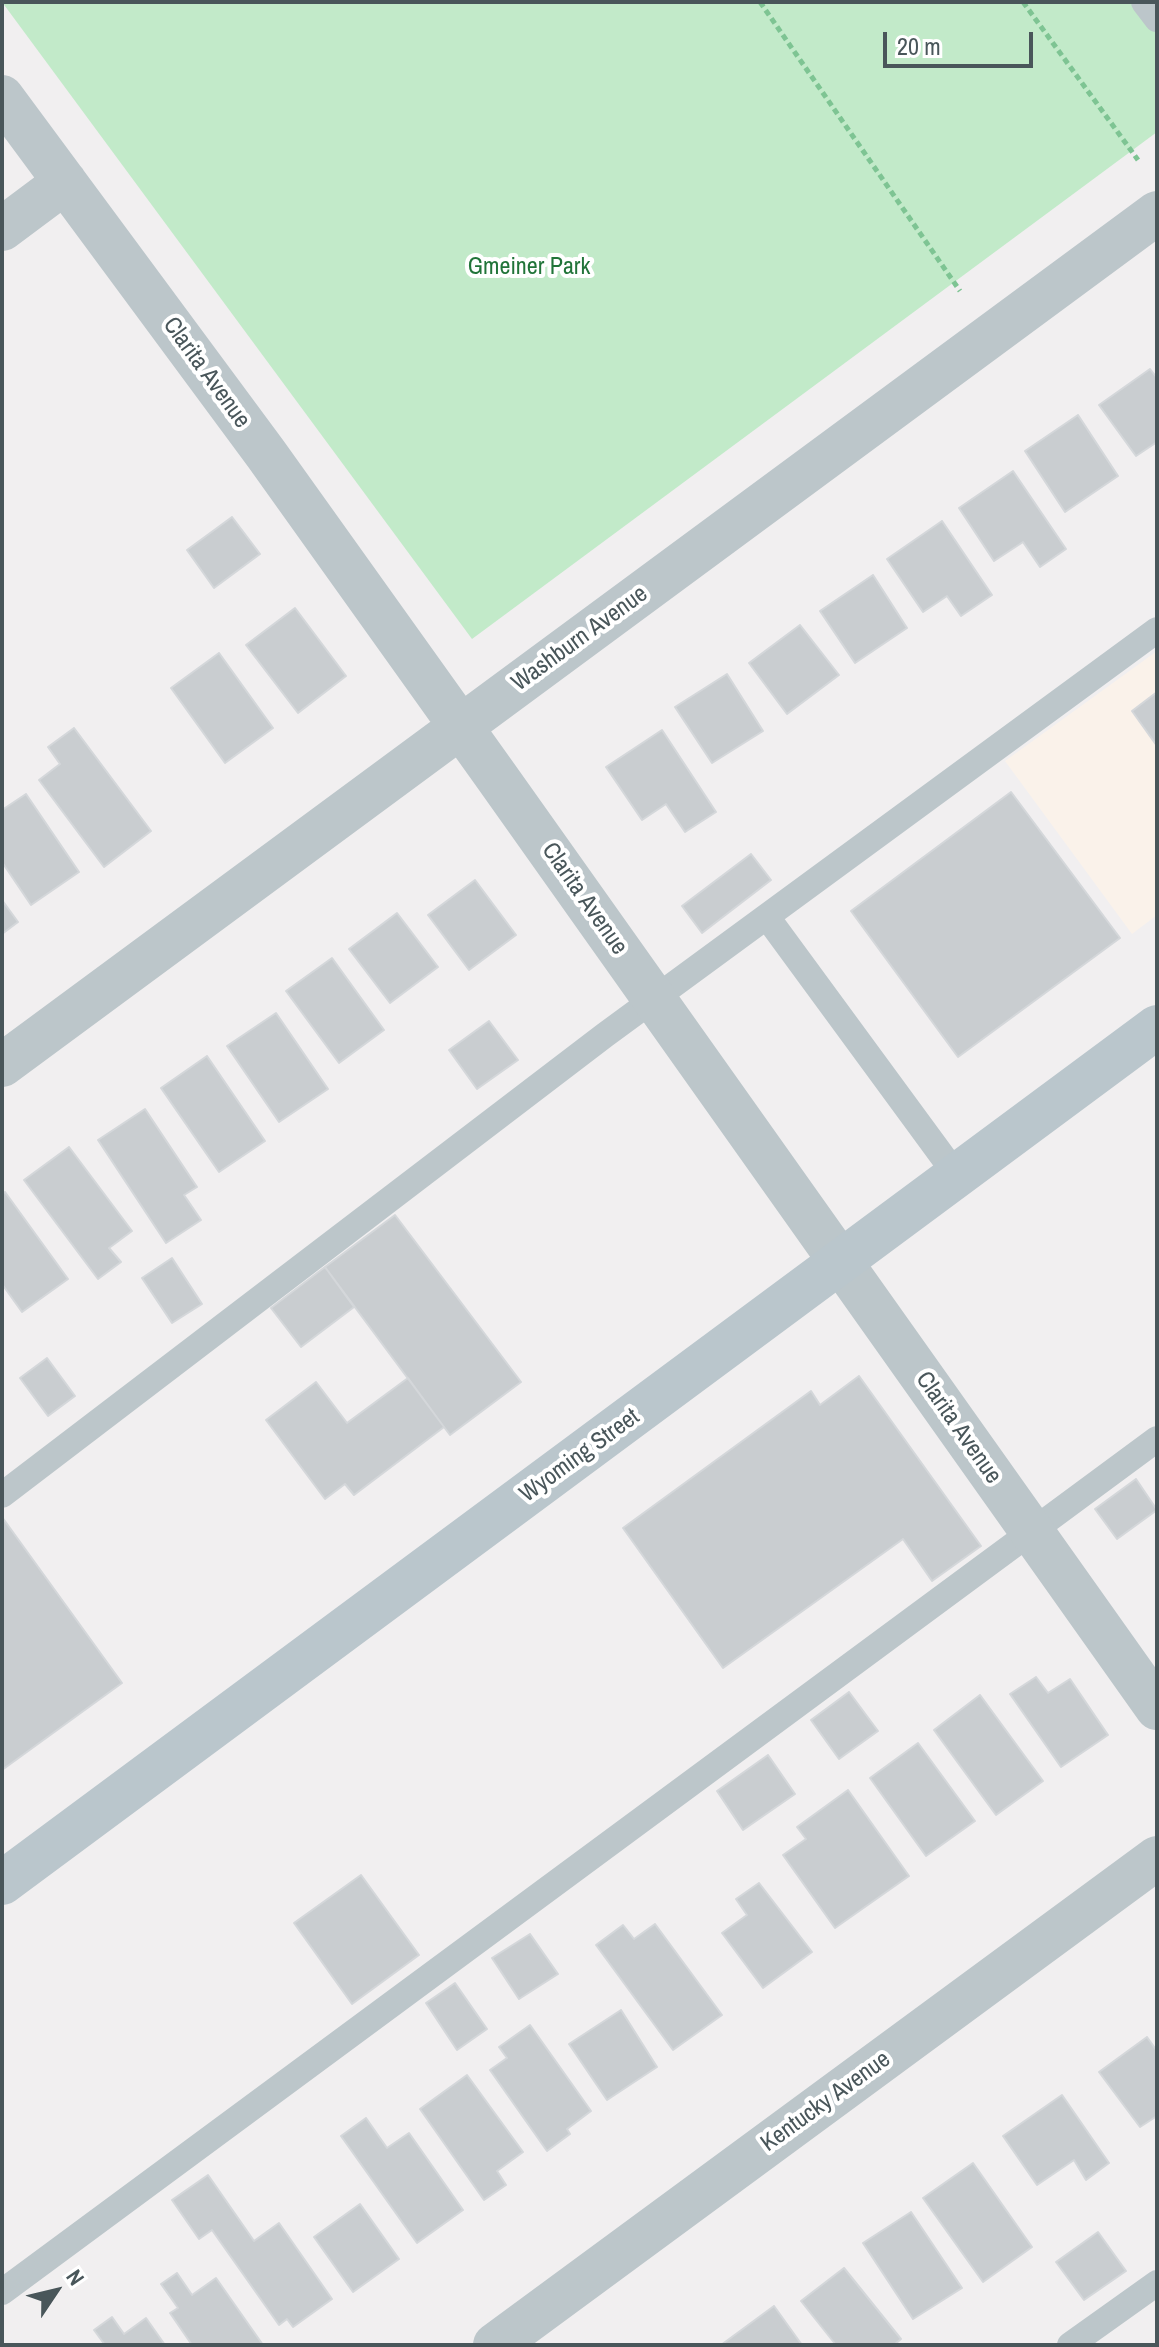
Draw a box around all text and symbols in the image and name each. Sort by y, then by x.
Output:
scale bar [887,16,1037,66]
text: 20 m [897,30,941,62]
park label: Gmeiner Park [468,254,590,282]
street label: Clarita Avenue [156,312,256,434]
street label: Washburn Avenue [506,580,654,698]
street label: Clarita Avenue [535,838,633,960]
street label: Clarita Avenue [909,1367,1007,1489]
street label: Wyoming Street [515,1403,645,1509]
street label: Kentucky Avenue [756,2045,896,2159]
north arrow [16,2251,96,2331]
text: N [60,2263,92,2291]

